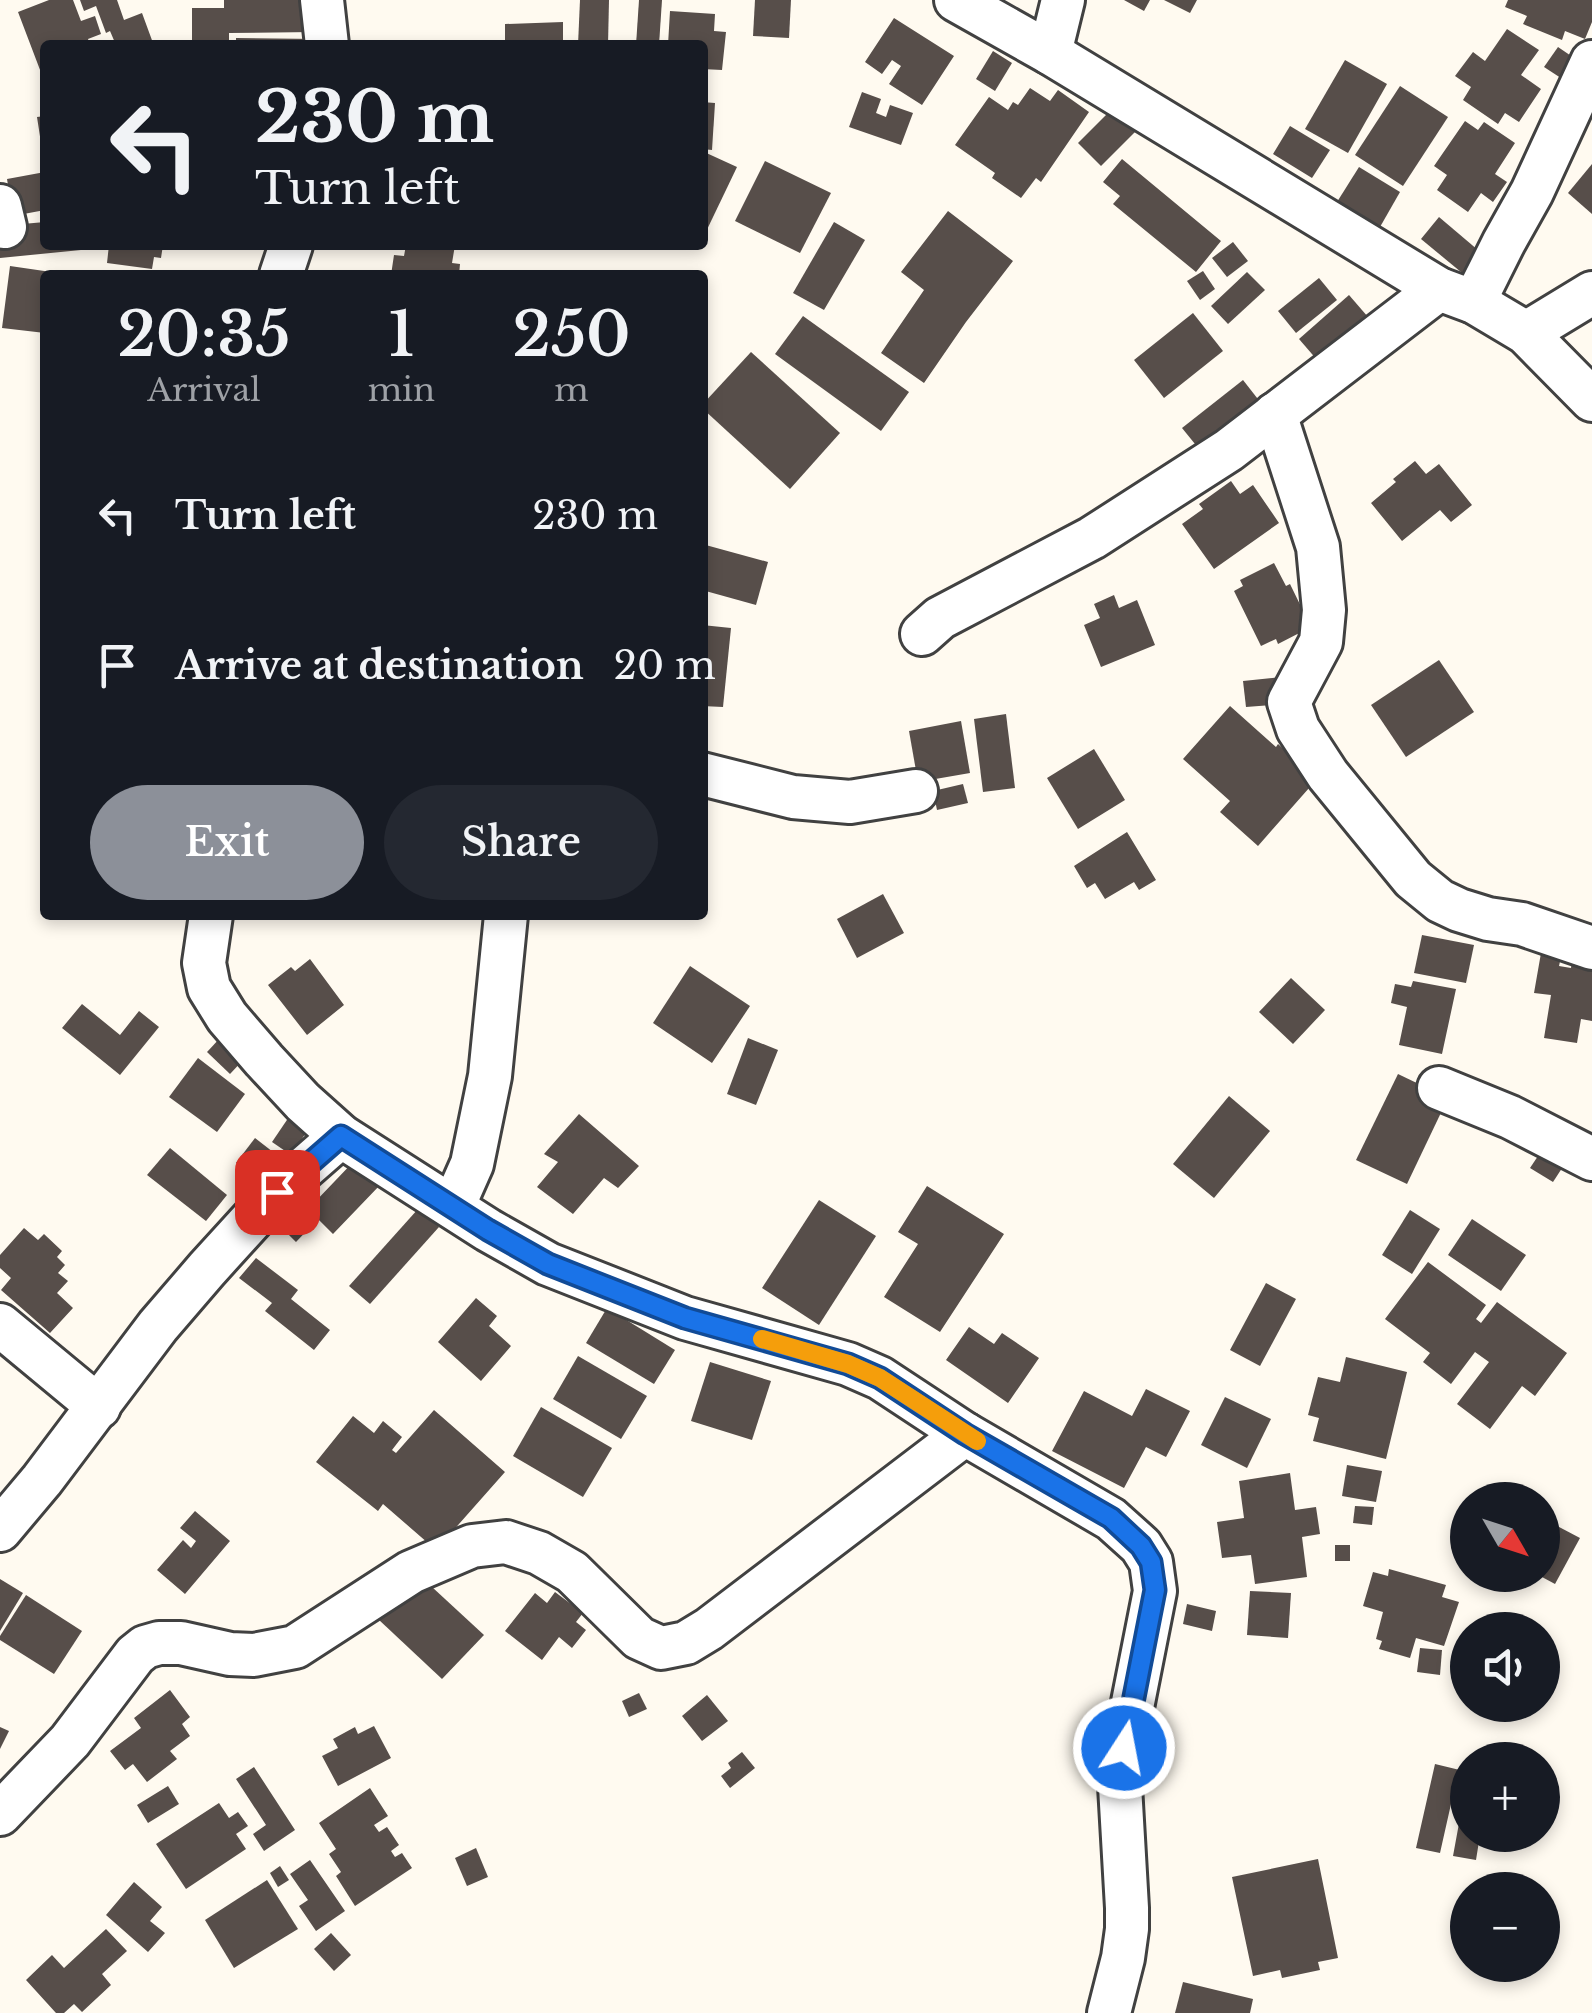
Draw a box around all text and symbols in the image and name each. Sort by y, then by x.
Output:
text: 230 m [255,74,494,161]
icon: left [90,80,220,210]
text: Turn left [255,160,460,216]
text: 20:35 [117,298,290,372]
text: 1 [388,298,415,372]
text: 250 [512,298,631,372]
text: Arrival [147,370,261,410]
text: min [368,370,435,410]
text: m [554,370,589,410]
icon: left [90,488,145,543]
text: Turn left [175,492,356,539]
text: 230 m [532,492,658,539]
icon: arrive [90,638,145,693]
text: Arrive at destination [175,642,584,689]
text: 20 m [614,642,716,689]
button: Exit [90,785,364,900]
button: Share [384,785,658,900]
pin [235,1150,320,1235]
icon: arrive [250,1165,305,1220]
north arrow [1450,1482,1560,1592]
map controls [1450,1482,1560,1982]
button: sound [1450,1612,1560,1722]
position arrow [1072,1696,1176,1800]
button: + [1450,1742,1560,1852]
button: − [1450,1872,1560,1982]

